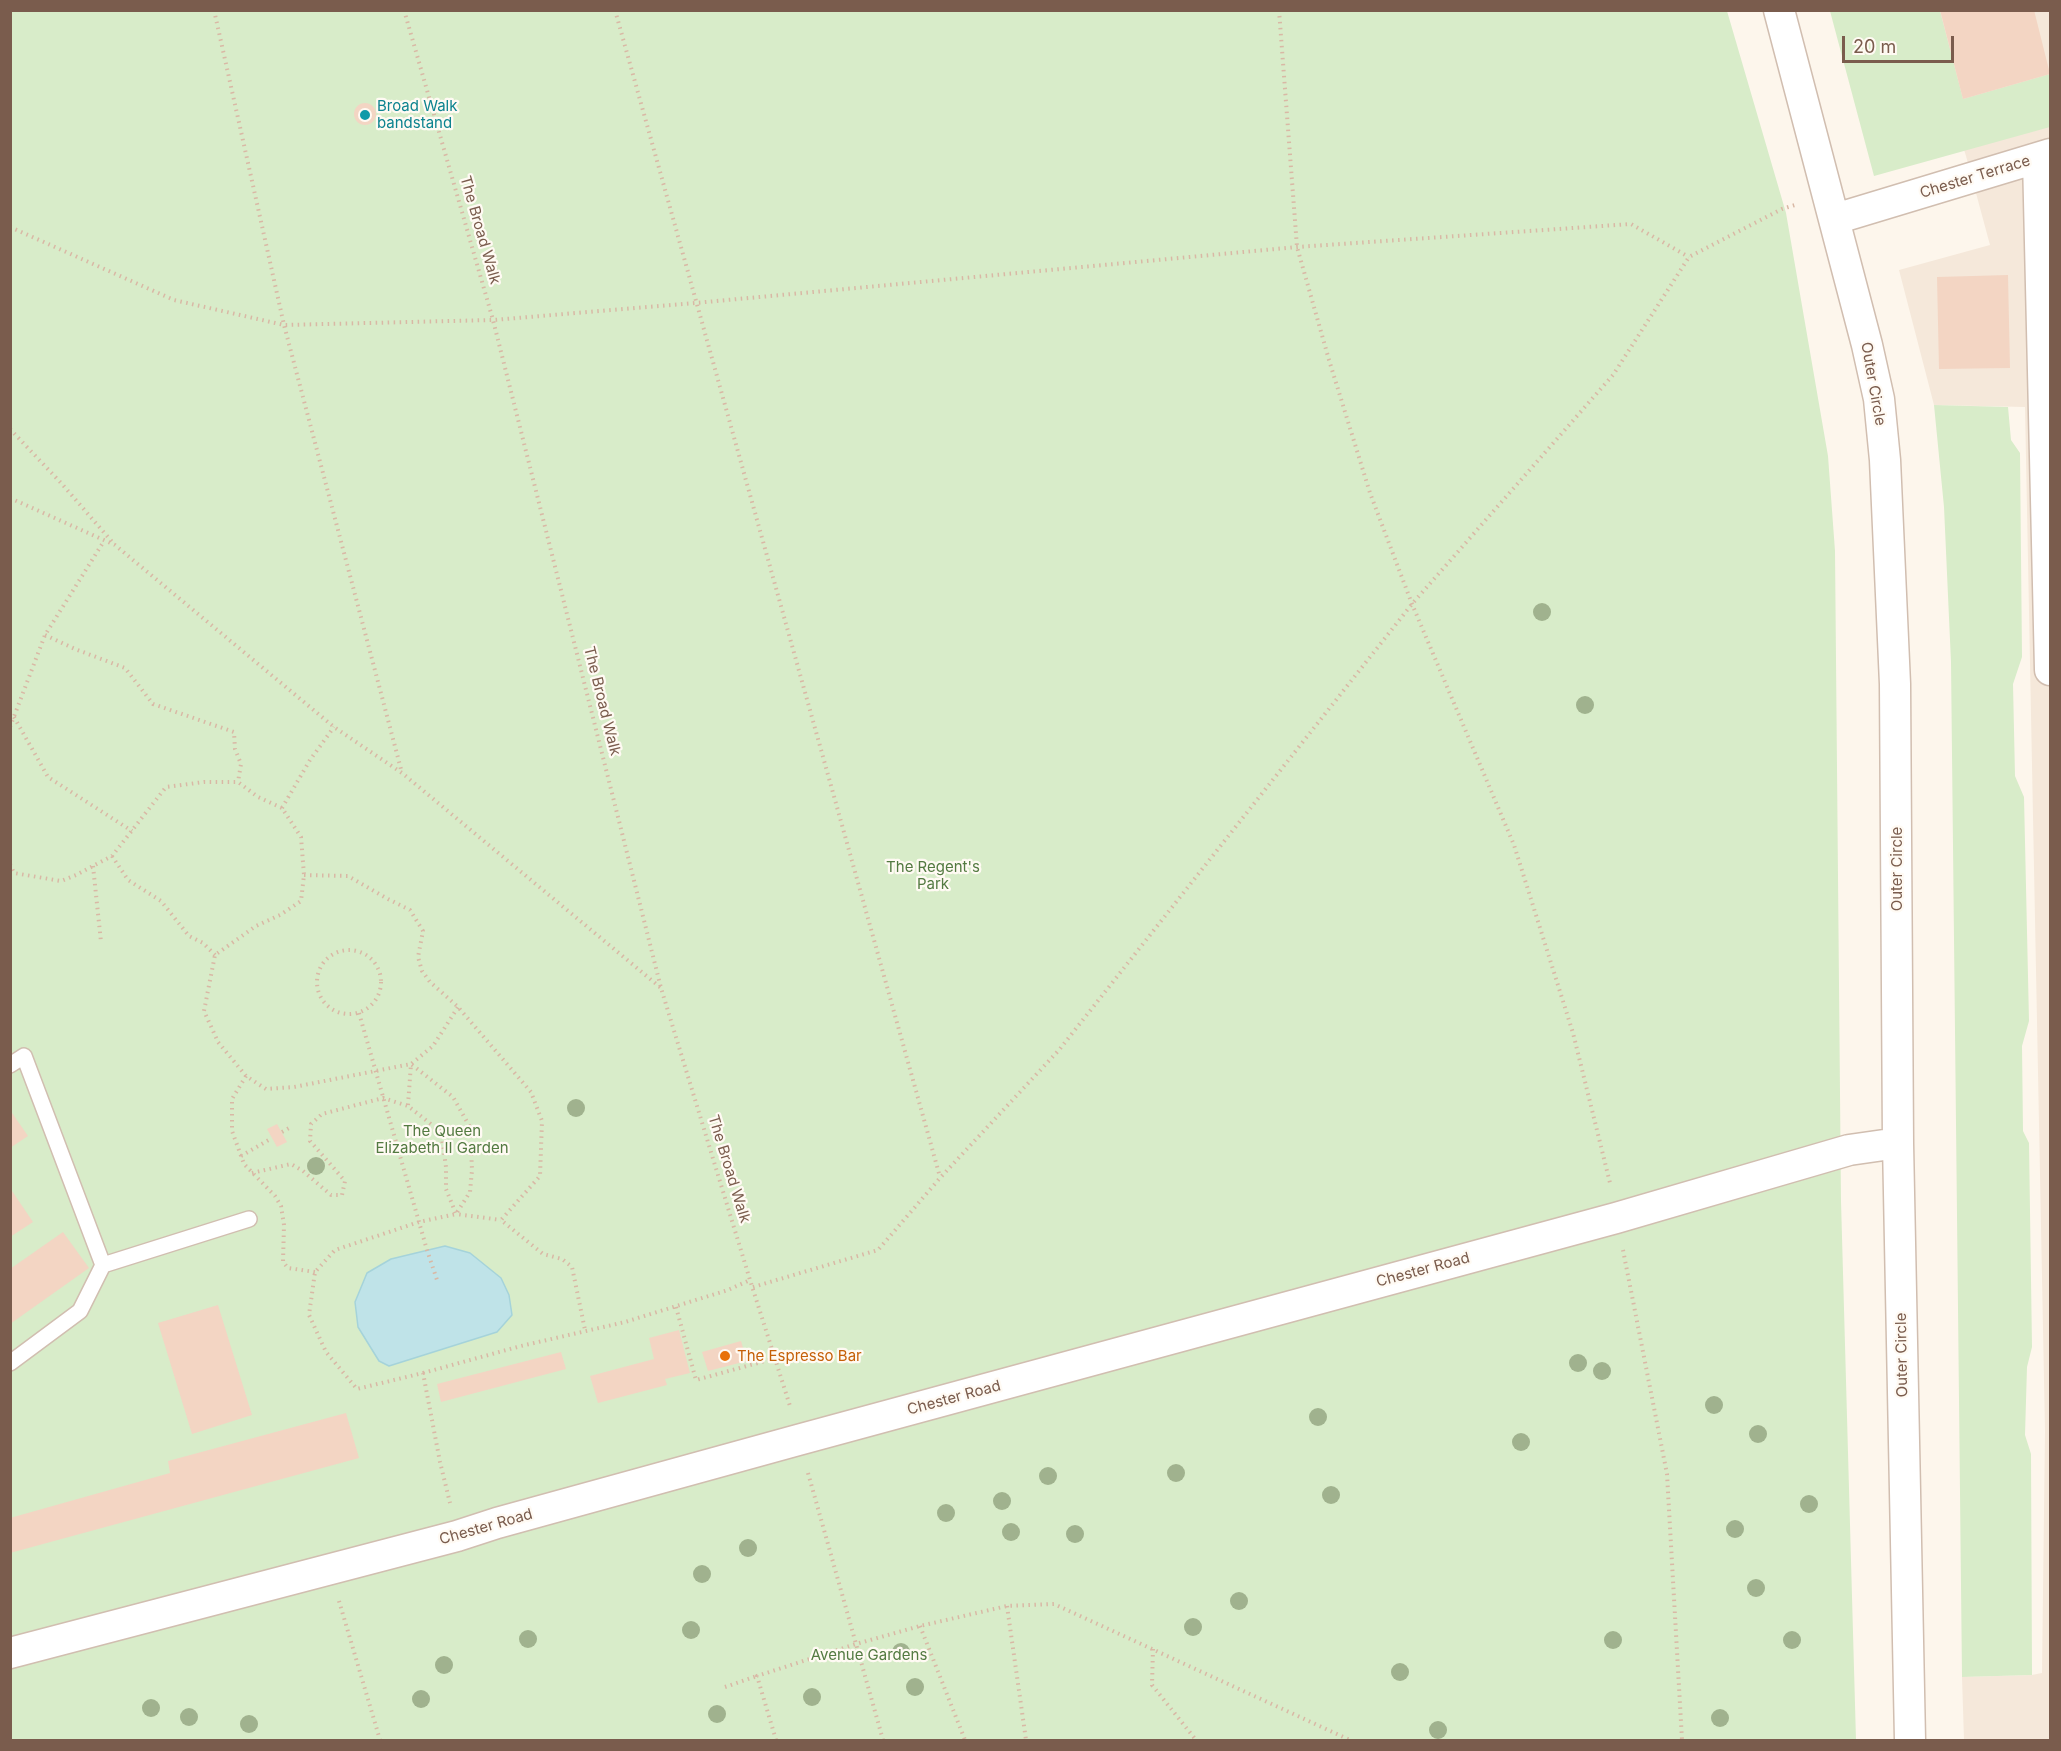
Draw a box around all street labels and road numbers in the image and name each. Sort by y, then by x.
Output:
street label: Chester Terrace [1918,152,2032,202]
street label: The Broad Walk [456,174,504,286]
street label: Outer Circle [1857,341,1889,427]
street label: The Broad Walk [580,644,624,758]
street label: Outer Circle [1888,827,1906,911]
street label: The Broad Walk [704,1113,754,1225]
street label: Chester Road [1374,1249,1472,1291]
street label: Outer Circle [1892,1313,1912,1397]
street label: Chester Road [905,1377,1003,1419]
street label: Chester Road [437,1505,535,1549]

